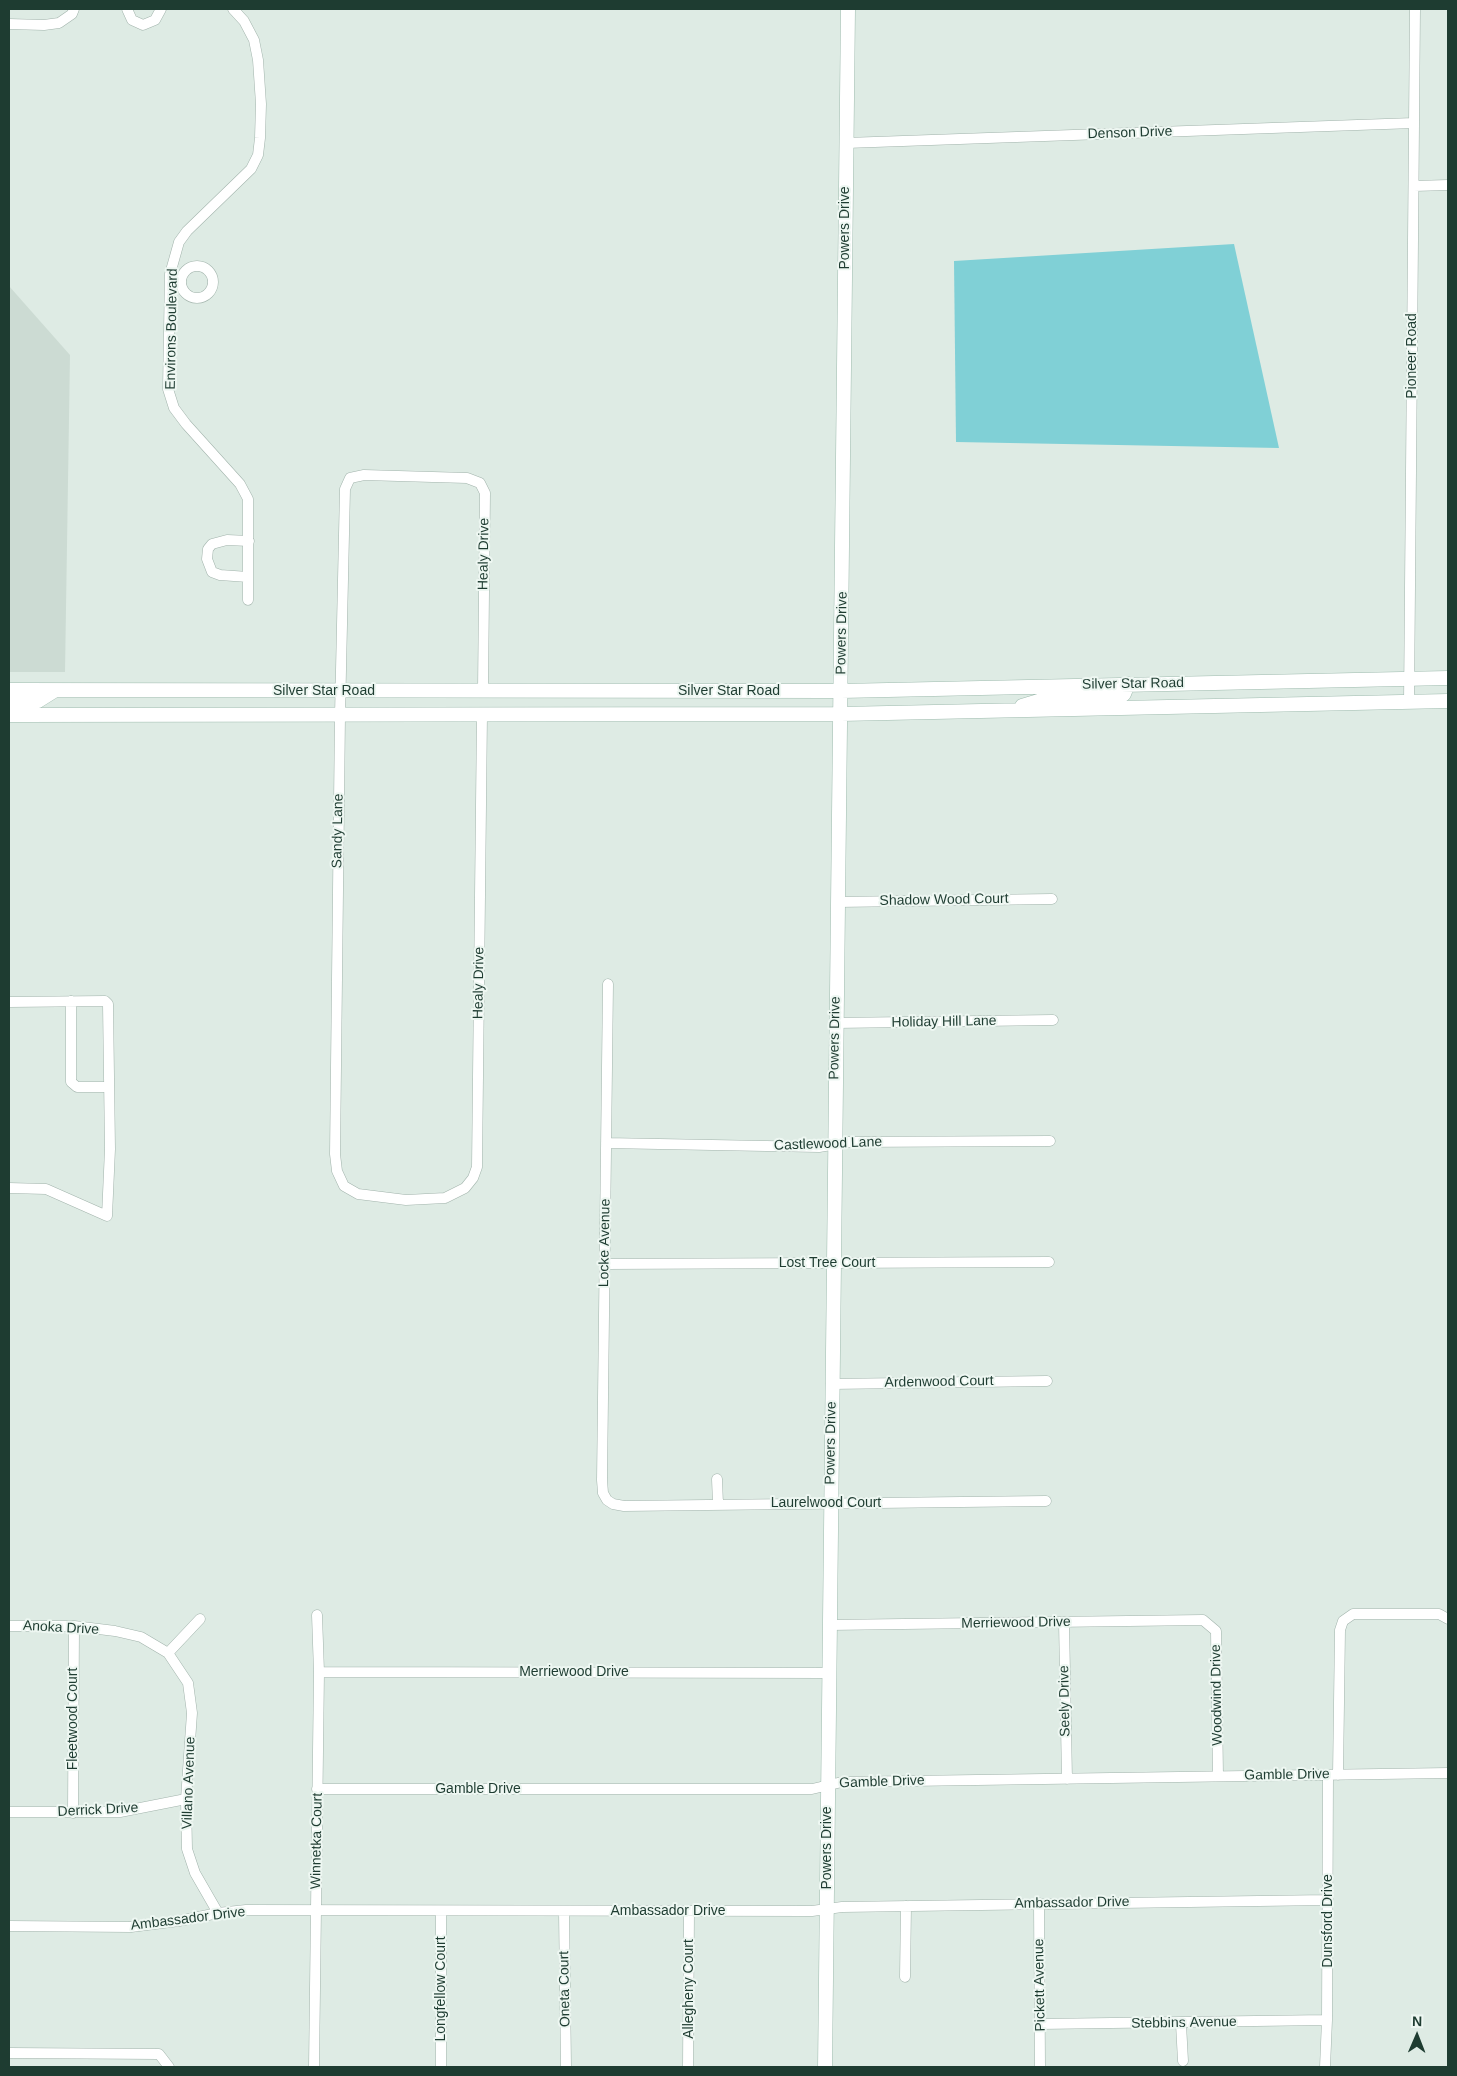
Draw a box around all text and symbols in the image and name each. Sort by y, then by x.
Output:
street label: Denson Drive [1087,123,1173,143]
street label: Powers Drive [837,186,853,270]
street label: Environs Boulevard [163,268,181,390]
street label: Pioneer Road [1404,313,1420,399]
street label: Healy Drive [475,518,493,590]
street label: Powers Drive [833,591,851,675]
street label: Silver Star Road [1082,675,1184,693]
street label: Silver Star Road [273,683,375,699]
street label: Silver Star Road [678,683,780,699]
street label: Sandy Lane [329,793,347,869]
street label: Shadow Wood Court [879,890,1009,910]
street label: Healy Drive [470,947,488,1019]
street label: Powers Drive [826,996,844,1080]
street label: Holiday Hill Lane [891,1013,997,1031]
street label: Castlewood Lane [774,1134,882,1154]
street label: Locke Avenue [596,1199,614,1287]
street label: Lost Tree Court [779,1255,875,1271]
street label: Ardenwood Court [884,1373,994,1391]
street label: Powers Drive [822,1401,840,1485]
street label: Laurelwood Court [771,1495,881,1511]
street label: Merriewood Drive [961,1614,1071,1632]
street label: Anoka Drive [22,1618,100,1638]
street label: Woodwind Drive [1208,1644,1226,1746]
street label: Merriewood Drive [519,1664,629,1680]
street label: Seely Drive [1056,1665,1074,1737]
street label: Fleetwood Court [65,1668,81,1770]
street label: Villano Avenue [179,1736,199,1830]
street label: Gamble Drive [1244,1766,1330,1784]
street label: Gamble Drive [839,1772,925,1792]
street label: Gamble Drive [435,1781,521,1797]
street label: Winnetka Court [308,1793,326,1889]
street label: Derrick Drive [57,1799,139,1821]
street label: Powers Drive [819,1806,835,1890]
street label: Dunsford Drive [1320,1874,1336,1968]
street label: Ambassador Drive [1014,1894,1130,1912]
street label: Ambassador Drive [610,1903,726,1919]
street label: Ambassador Drive [130,1904,246,1934]
street label: Longfellow Court [433,1936,449,2042]
street label: Pickett Avenue [1031,1938,1049,2032]
street label: Allegheny Court [681,1939,697,2039]
street label: Oneta Court [556,1951,574,2027]
north arrow [1392,2011,1442,2061]
text: N [1412,2013,1422,2029]
street label: Stebbins Avenue [1131,2014,1237,2032]

